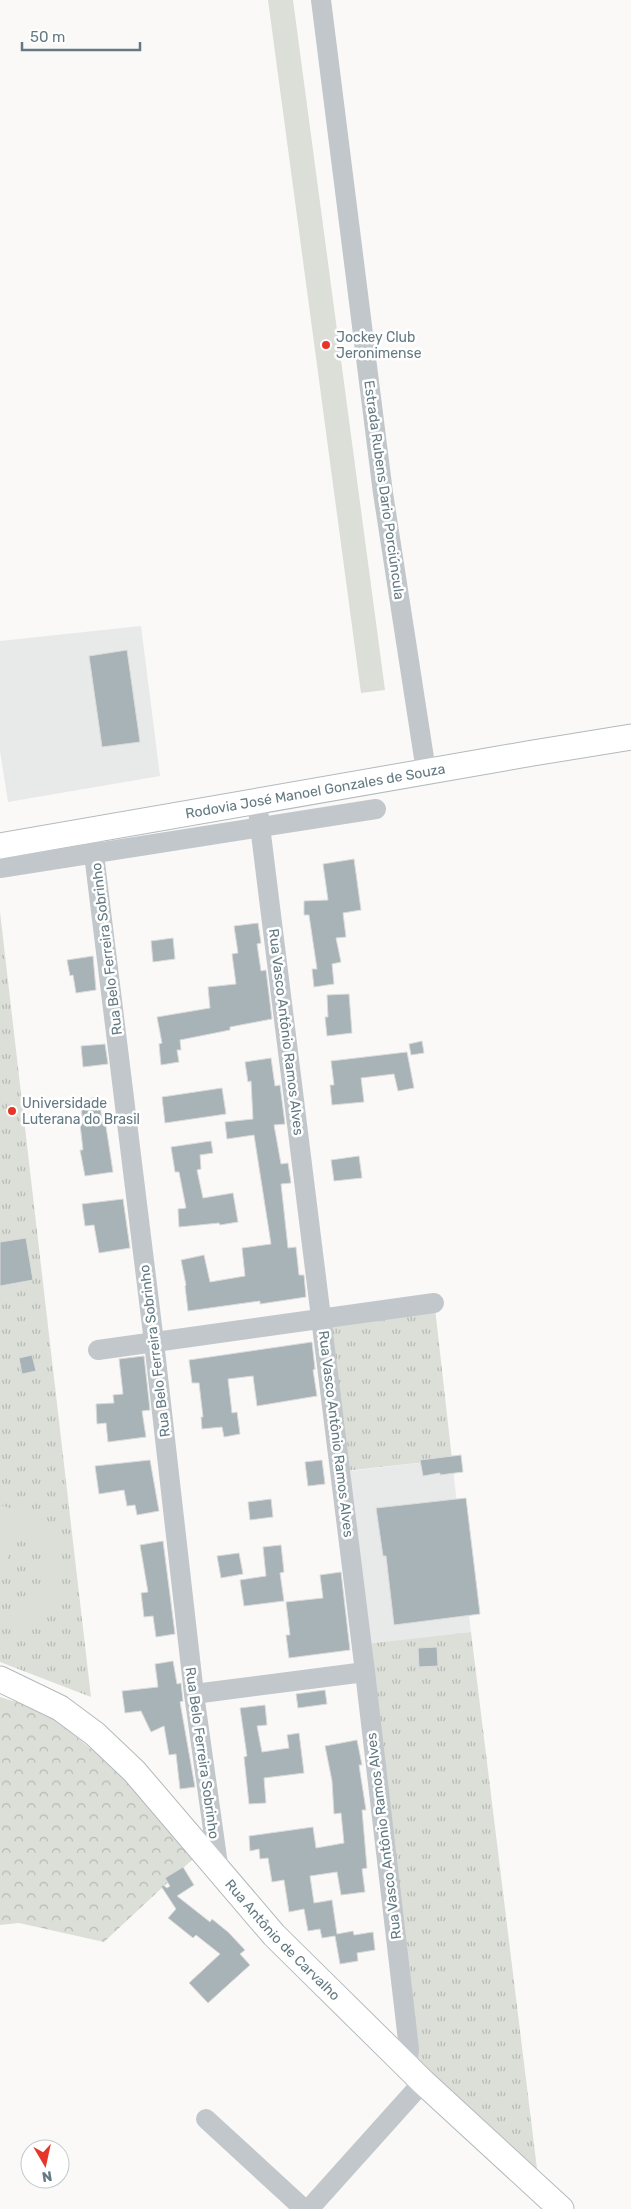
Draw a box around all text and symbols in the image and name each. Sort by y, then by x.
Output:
scale bar [22,20,140,52]
text: 50 m [30,28,65,46]
place label: Jockey Club Jeronimense [336,329,422,362]
marker: Jockey Club Jeronimense [320,339,332,351]
street label: Estrada Rubens Dario Porciúncula [360,379,408,601]
street label: Rodovia José Manoel Gonzales de Souza [184,760,446,822]
street label: Rua Belo Ferreira Sobrinho [88,862,126,1036]
street label: Rua Vasco Antônio Ramos Alves [265,928,307,1136]
place label: Universidade Luterana do Brasil [22,1095,140,1128]
marker: Universidade Luterana do Brasil [6,1105,18,1117]
street label: Rua Belo Ferreira Sobrinho [136,1264,174,1438]
street label: Rua Vasco Antônio Ramos Alves [315,1330,357,1538]
street label: Rua Belo Ferreira Sobrinho [182,1666,222,1840]
street label: Rua Vasco Antônio Ramos Alves [363,1732,405,1940]
street label: Rua Antônio de Carvalho [222,1876,344,2004]
north arrow [20,2139,70,2189]
text: N [41,2167,53,2186]

